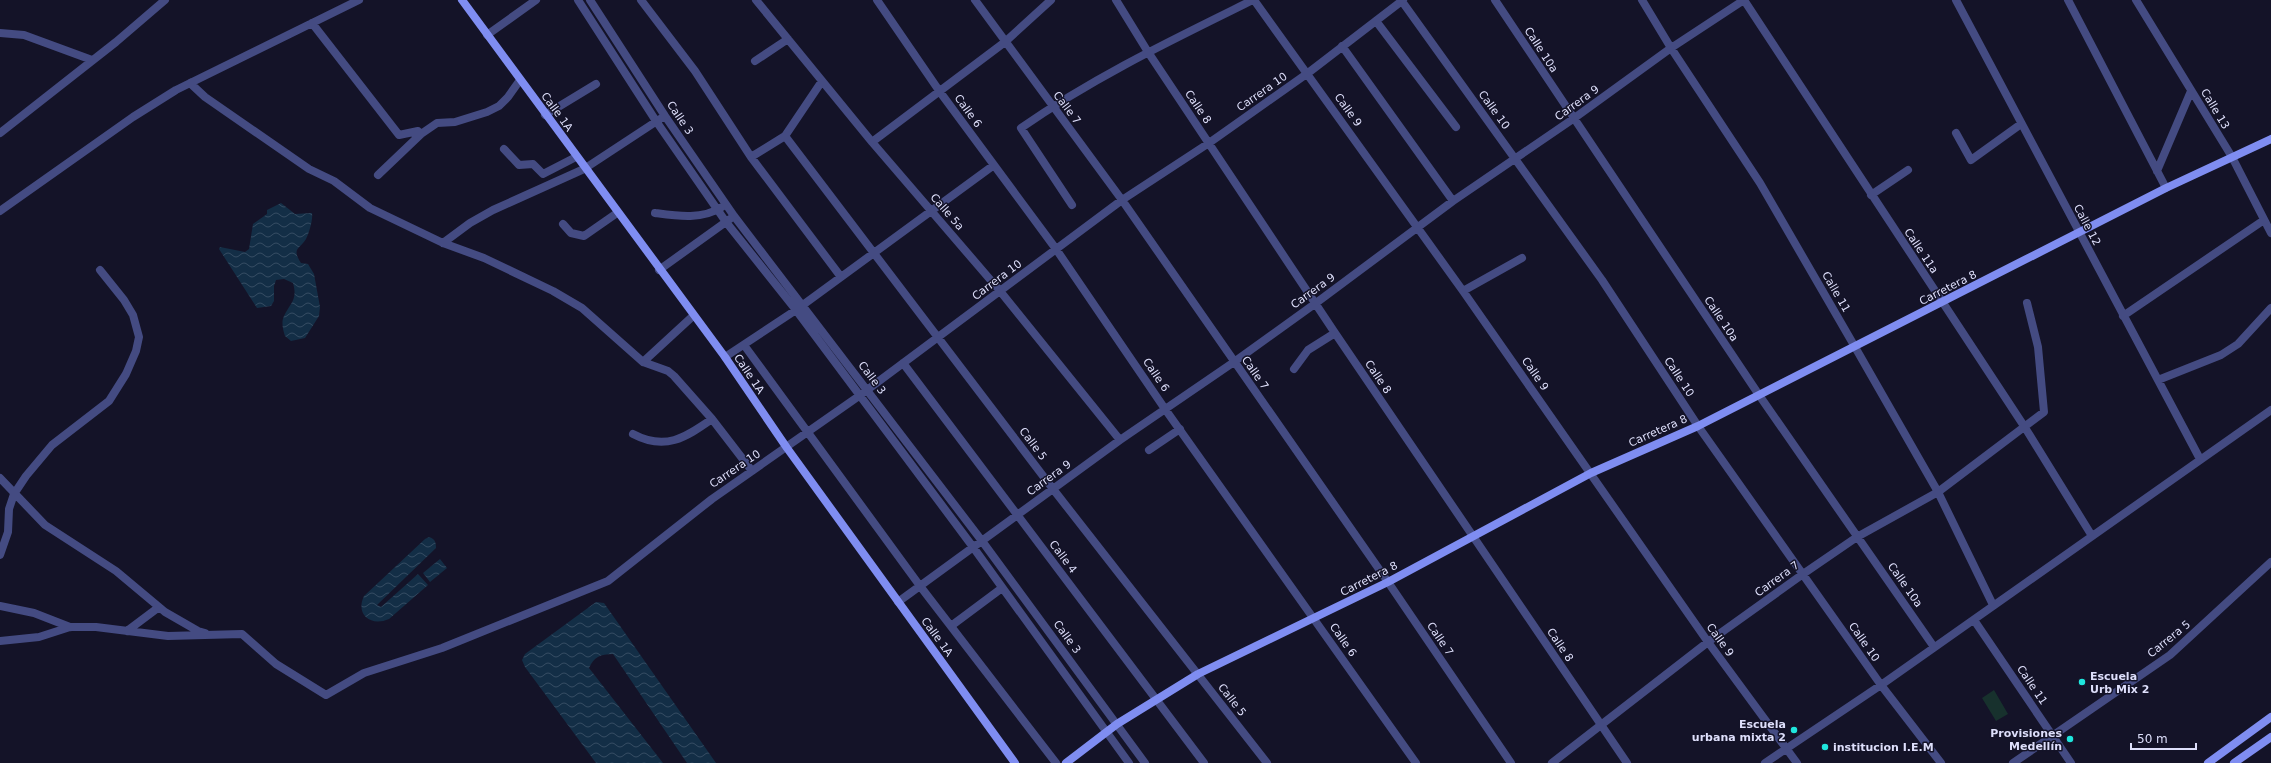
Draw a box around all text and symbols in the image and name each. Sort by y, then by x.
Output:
street label: Calle 10a [1522,25,1560,75]
street label: Carrera 10 [1234,70,1290,114]
street label: Carrera 9 [1552,83,1602,123]
street label: Calle 13 [2198,86,2232,132]
street label: Calle 8 [1182,88,1214,126]
street label: Calle 10 [1476,88,1512,132]
street label: Calle 7 [1050,89,1084,127]
street label: Calle 1A [538,90,576,135]
street label: Calle 9 [1332,91,1364,129]
street label: Calle 6 [952,92,984,130]
street label: Calle 3 [664,99,696,137]
street label: Calle 5a [927,191,967,233]
street label: Calle 12 [2071,202,2103,248]
street label: Calle 11a [1901,226,1941,276]
street label: Carrera 10 [970,257,1024,303]
street label: Carretera 8 [1917,268,1979,308]
street label: Calle 11 [1819,269,1853,315]
street label: Carrera 9 [1288,271,1338,311]
street label: Calle 10a [1701,294,1741,344]
street label: Calle 1A [731,352,767,397]
street label: Calle 7 [1239,354,1271,392]
street label: Calle 9 [1519,355,1551,393]
street label: Calle 10 [1661,355,1697,399]
street label: Calle 6 [1140,356,1172,394]
street label: Calle 8 [1362,358,1394,396]
street label: Calle 3 [855,359,889,397]
street label: Carretera 8 [1627,412,1689,450]
street label: Calle 5 [1016,425,1050,463]
street label: Carrera 10 [707,447,763,491]
street label: Carrera 9 [1024,458,1074,498]
street label: Calle 4 [1046,538,1080,576]
street label: Carretera 8 [1338,559,1400,599]
street label: Carrera 7 [1752,559,1802,599]
street label: Calle 10a [1885,560,1925,610]
street label: Calle 1A [918,615,956,660]
street label: Calle 3 [1051,618,1083,656]
street label: Carrera 5 [2145,618,2193,660]
street label: Calle 7 [1424,620,1456,658]
street label: Calle 10 [1846,620,1882,664]
street label: Calle 6 [1327,621,1359,659]
street label: Calle 9 [1704,621,1736,659]
street label: Calle 8 [1544,626,1576,664]
street label: Calle 11 [2014,663,2050,707]
place label: Escuela Urb Mix 2 [2090,670,2149,696]
marker: Escuela Urb Mix 2 [2077,677,2087,687]
street label: Calle 5 [1215,681,1249,719]
place label: Escuela urbana mixta 2 [1692,718,1786,744]
marker: Escuela urbana mixta 2 [1789,725,1799,735]
scale bar [2131,725,2196,751]
place label: Provisiones Medellín [1990,727,2062,753]
text: 50 m [2137,732,2168,746]
marker: Provisiones Medellín [2065,734,2075,744]
place label: institucion I.E.M [1833,741,1934,754]
marker: institucion I.E.M [1820,742,1830,752]

